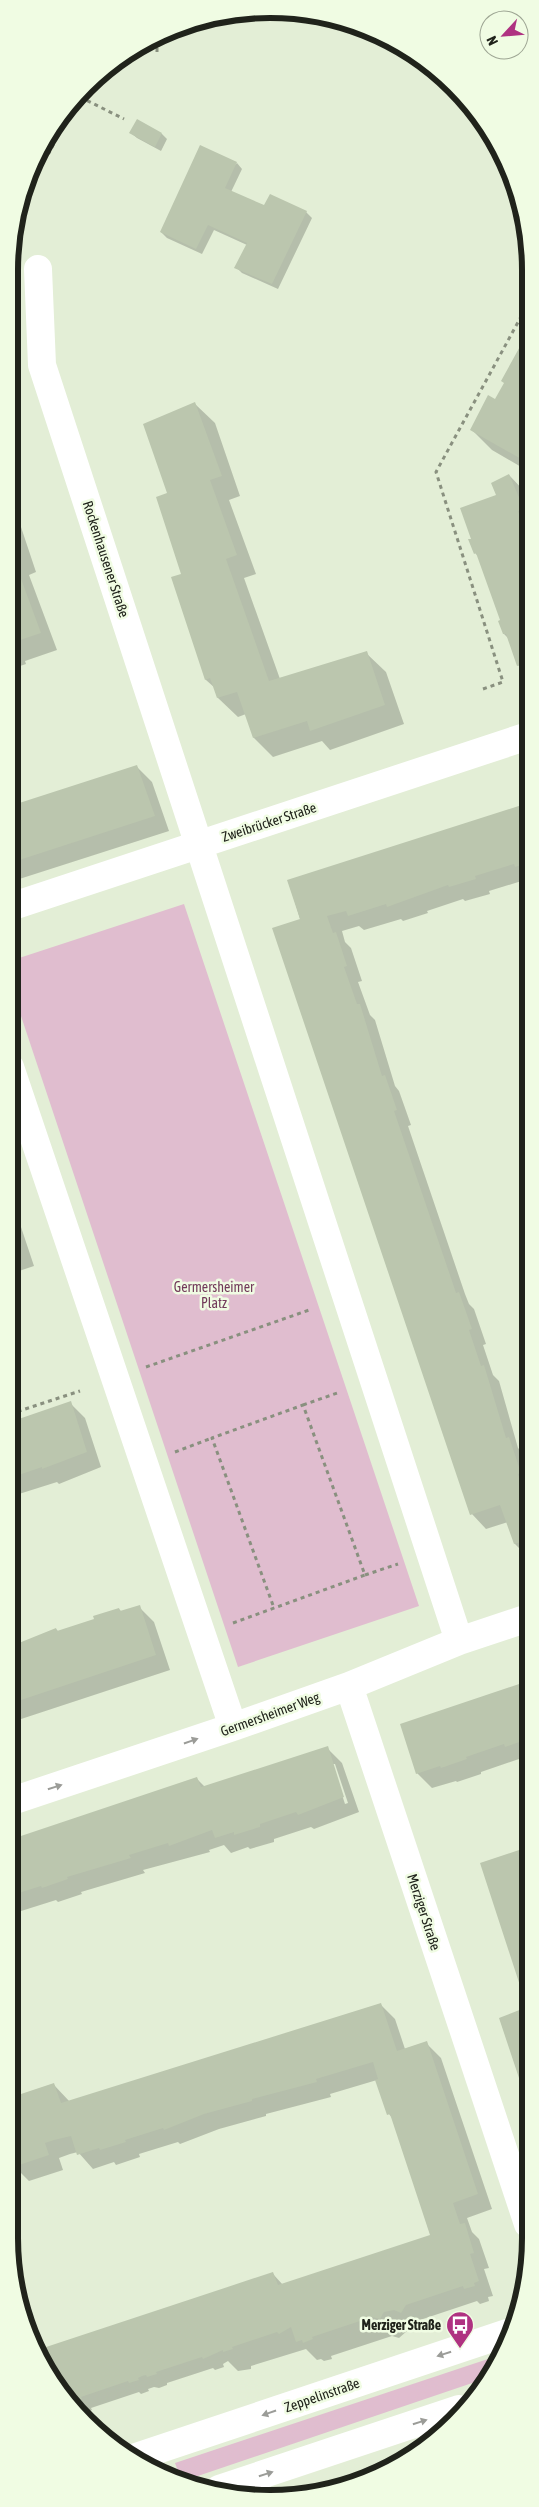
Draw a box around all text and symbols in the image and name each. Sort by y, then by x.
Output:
north arrow [479,10,529,60]
text: N [483,33,501,48]
street label: Rockenhausener Straße [80,499,132,619]
street label: Zweibrücker Straße [220,799,318,845]
park label: Germersheimer Platz [174,1279,255,1311]
street label: Germersheimer Weg [218,1689,322,1739]
one-way arrow [184,1737,199,1744]
one-way arrow [48,1782,63,1790]
street label: Merziger Straße [404,1872,444,1952]
bus stop icon: Merziger Straße [445,2310,475,2349]
place label: Merziger Straße [362,2317,441,2333]
one-way arrow [437,2351,452,2358]
street label: Zeppelinstraße [282,2375,362,2415]
one-way arrow [261,2409,276,2417]
one-way arrow [413,2418,428,2426]
one-way arrow [258,2469,273,2477]

